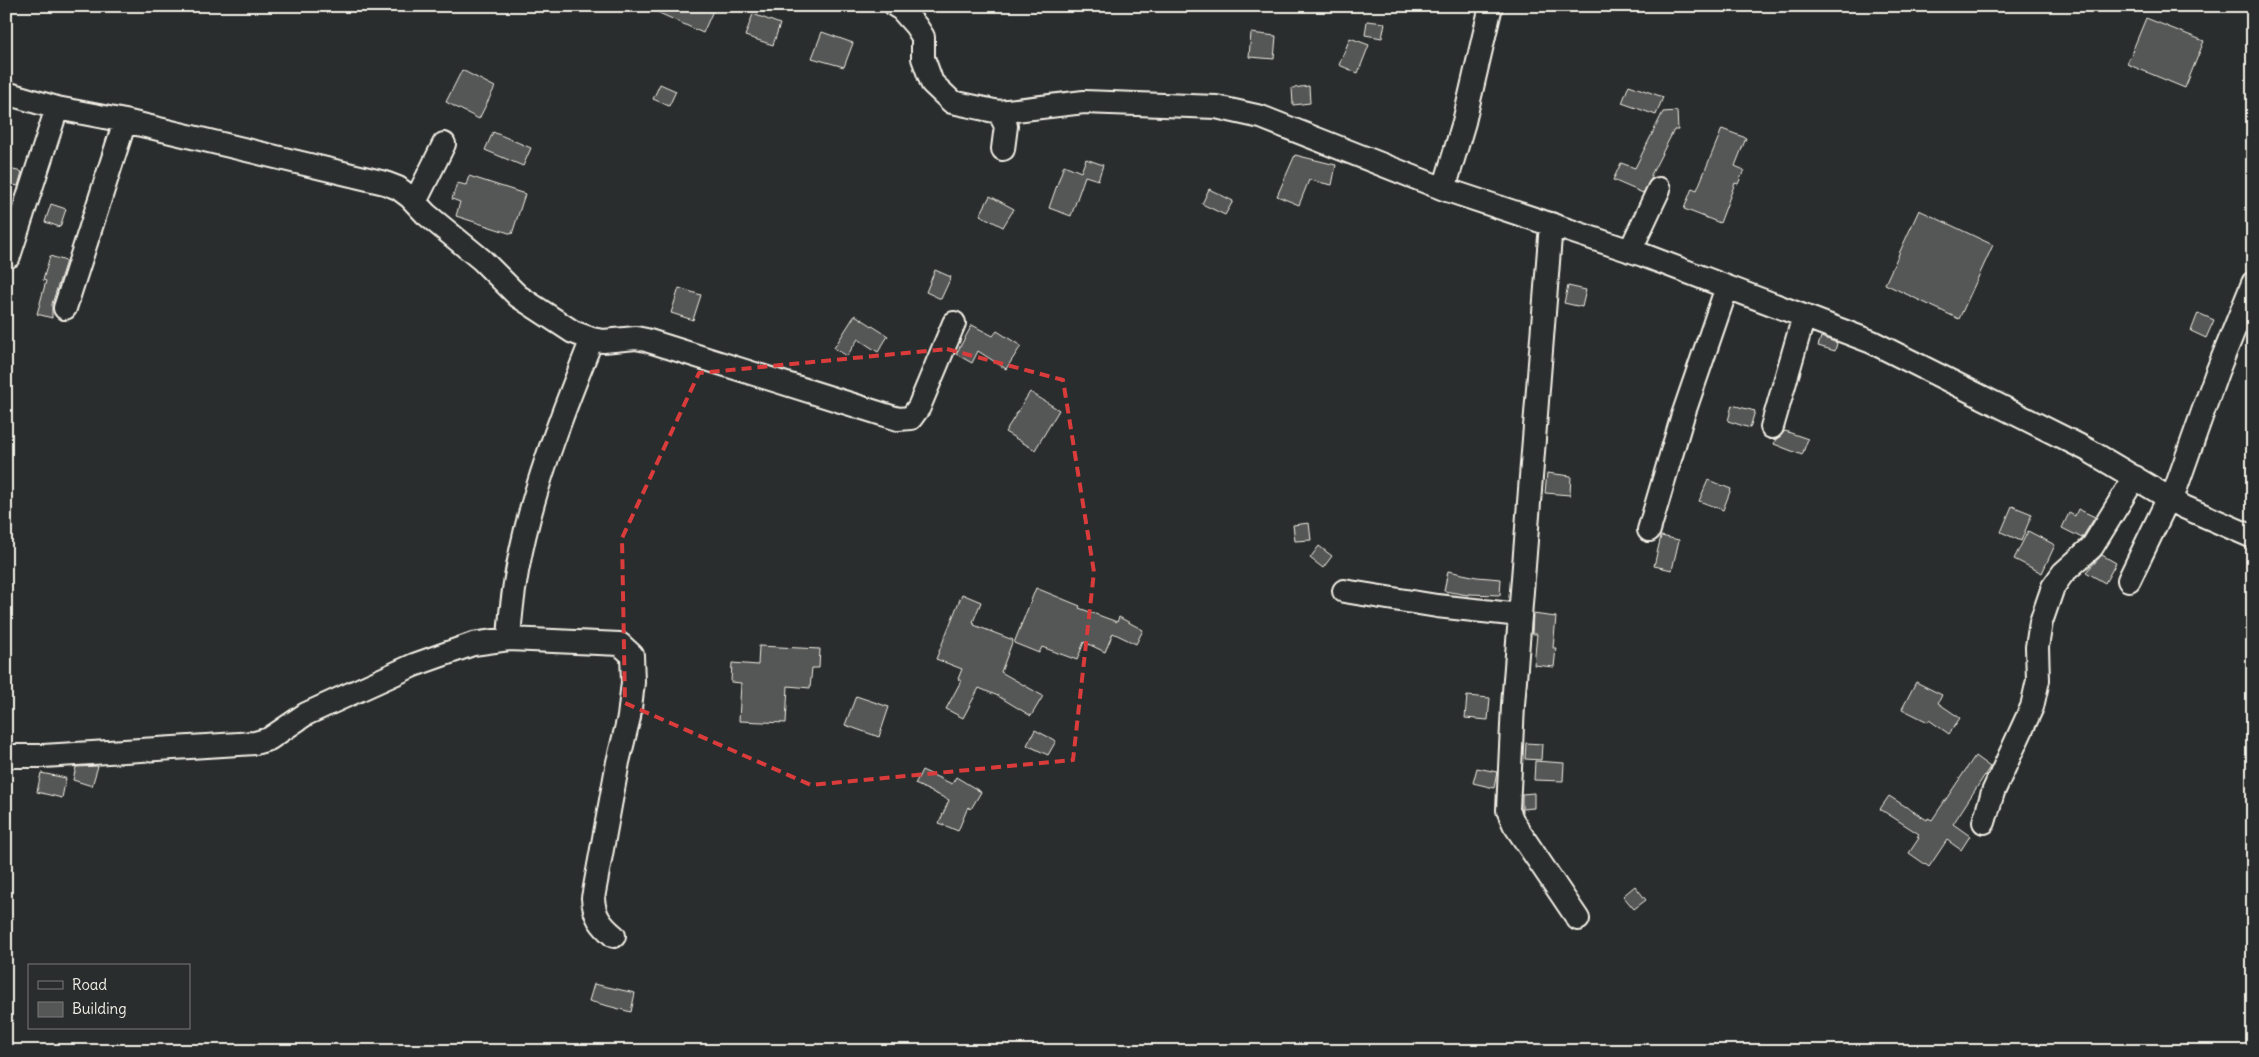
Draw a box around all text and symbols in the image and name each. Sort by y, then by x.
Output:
legend [28,964,190,1030]
text: Road [72,975,107,994]
text: Building [72,999,127,1018]

